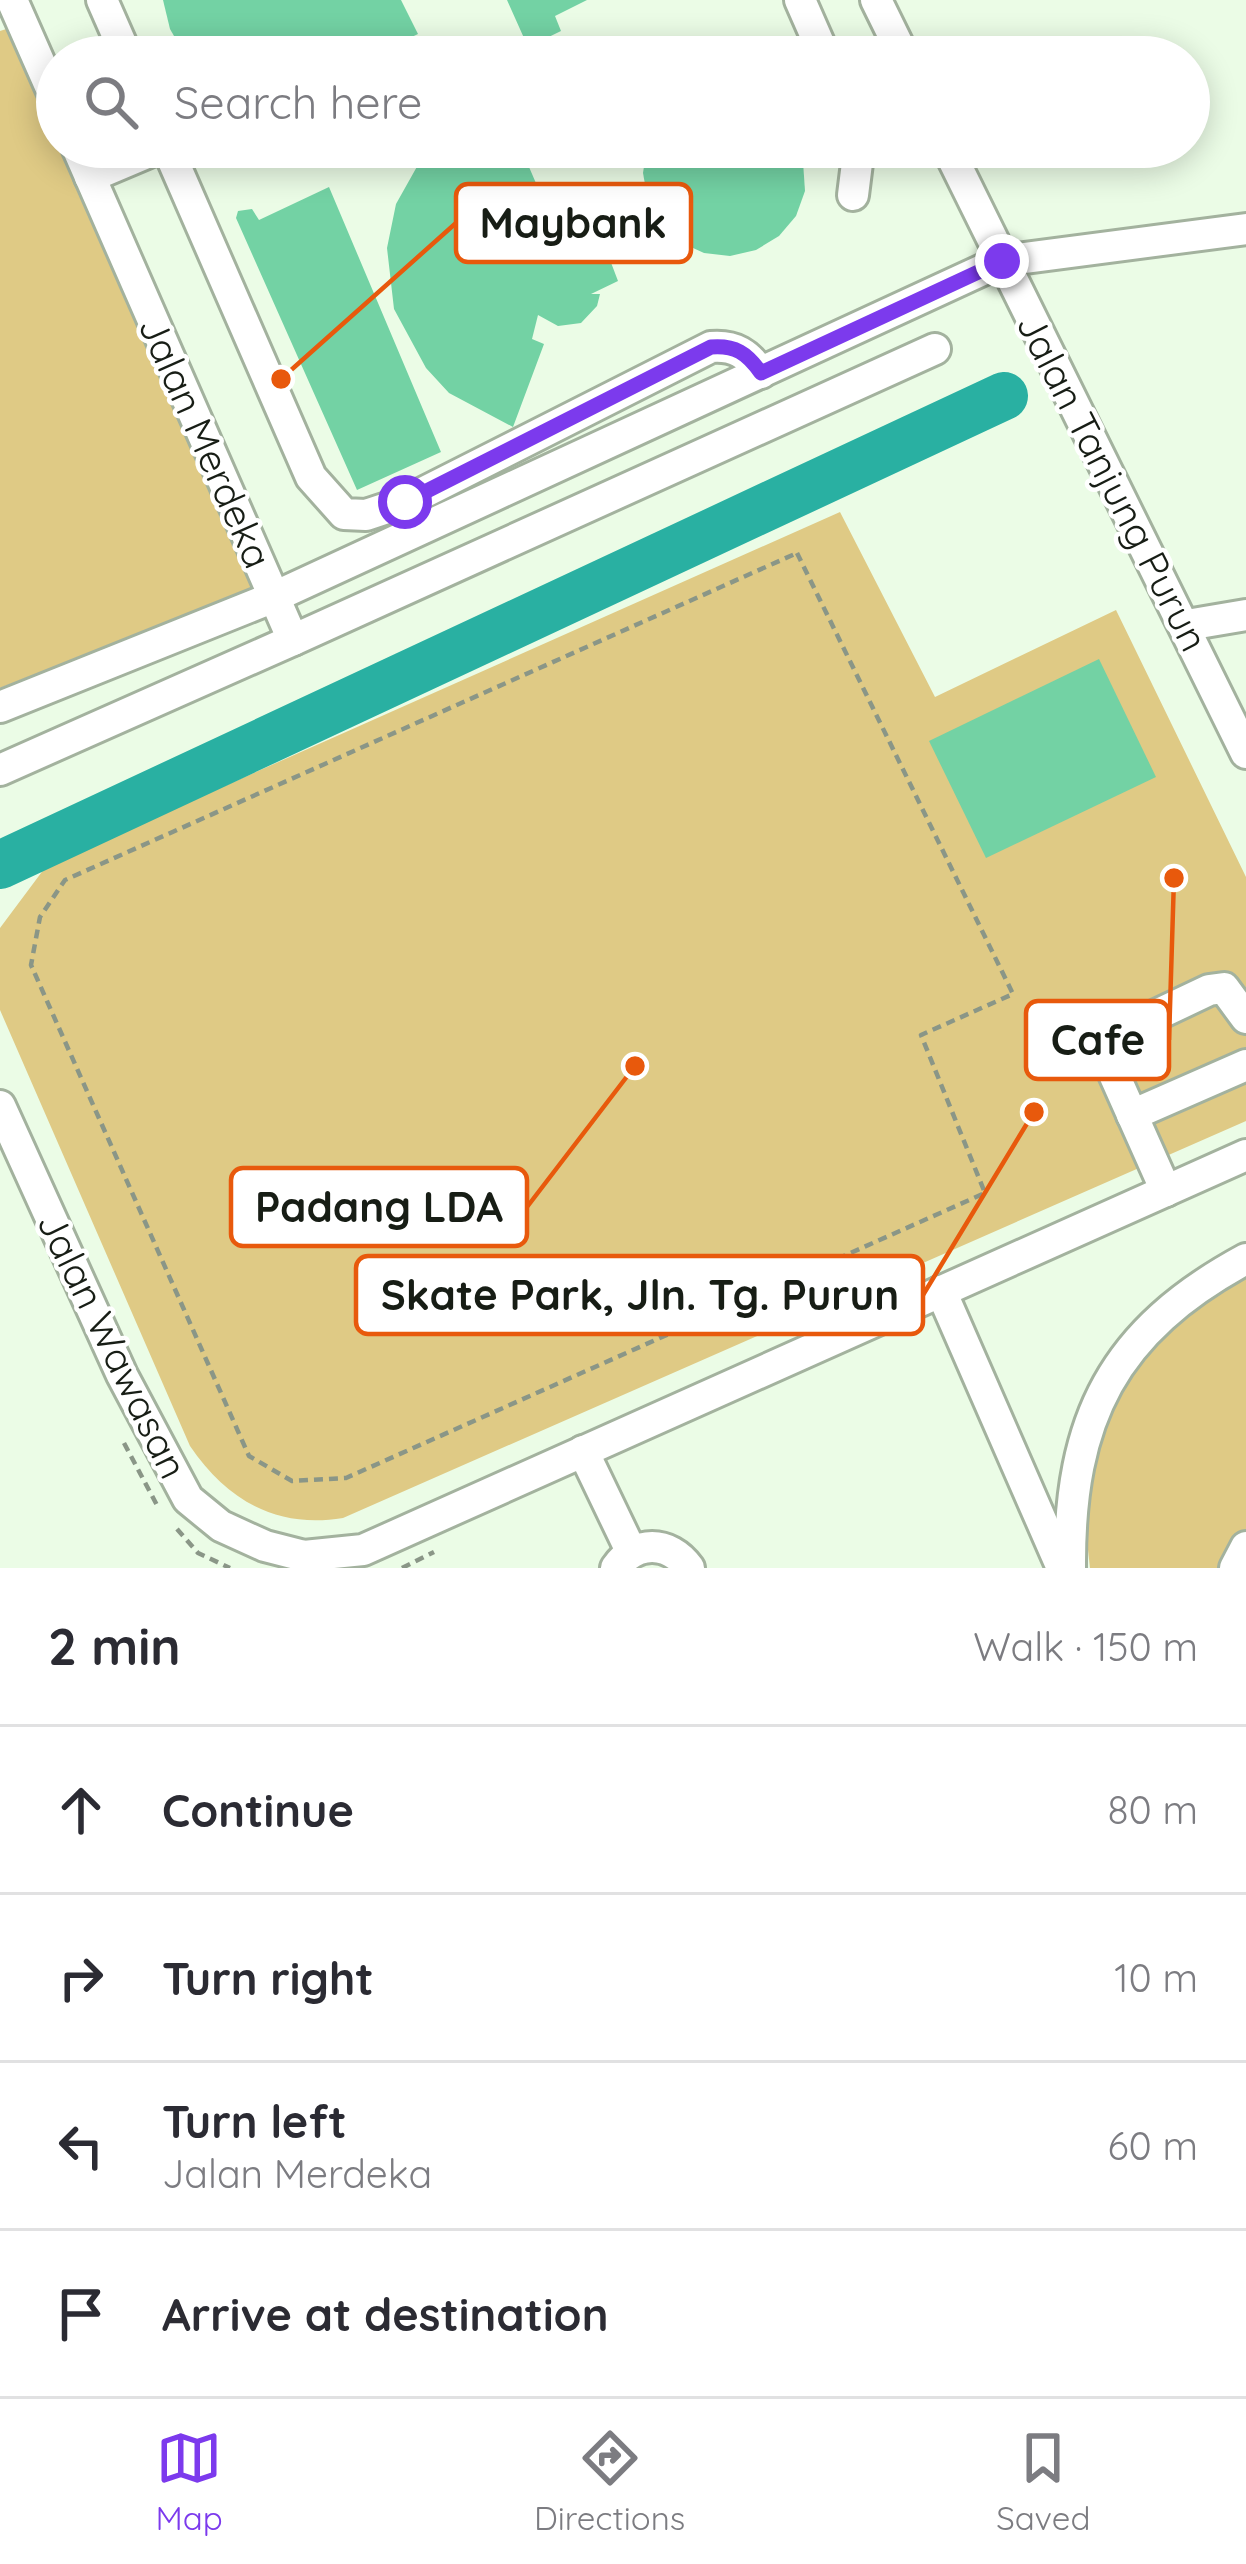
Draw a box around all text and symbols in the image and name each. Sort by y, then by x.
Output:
search box [36,36,1210,168]
icon: search [78,69,144,135]
text: Search here [174,74,422,130]
callout: Maybank [456,184,691,262]
text: Maybank [479,196,667,249]
route end [975,234,1029,288]
street label: Jalan Tanjung Purun [1007,305,1219,659]
street label: Jalan Merdeka [129,309,283,575]
route start [378,475,432,529]
callout: Cafe [1026,1001,1169,1079]
text: Cafe [1051,1013,1145,1066]
callout: Padang LDA [231,1168,527,1246]
text: Padang LDA [255,1180,503,1233]
street label: Jalan Wawasan [27,1204,199,1486]
callout: Skate Park, Jln. Tg. Purun [356,1256,923,1334]
text: Skate Park, Jln. Tg. Purun [381,1268,899,1321]
text: 2 min [48,1614,181,1678]
text: Walk · 150 m [973,1622,1198,1671]
icon: ahead [48,1777,114,1843]
text: Continue [162,1782,354,1838]
text: 80 m [1108,1785,1198,1834]
icon: right [48,1945,114,2011]
text: Turn right [162,1950,374,2006]
text: 10 m [1114,1953,1198,2002]
text: Turn left [162,2093,347,2149]
icon: left [48,2113,114,2179]
text: 60 m [1108,2121,1198,2170]
text: Jalan Merdeka [162,2149,432,2198]
icon: arrive [48,2281,114,2347]
text: Arrive at destination [162,2286,608,2342]
tab: Map [156,2425,223,2538]
tab: Directions [534,2425,685,2538]
tab: Saved [996,2425,1090,2538]

